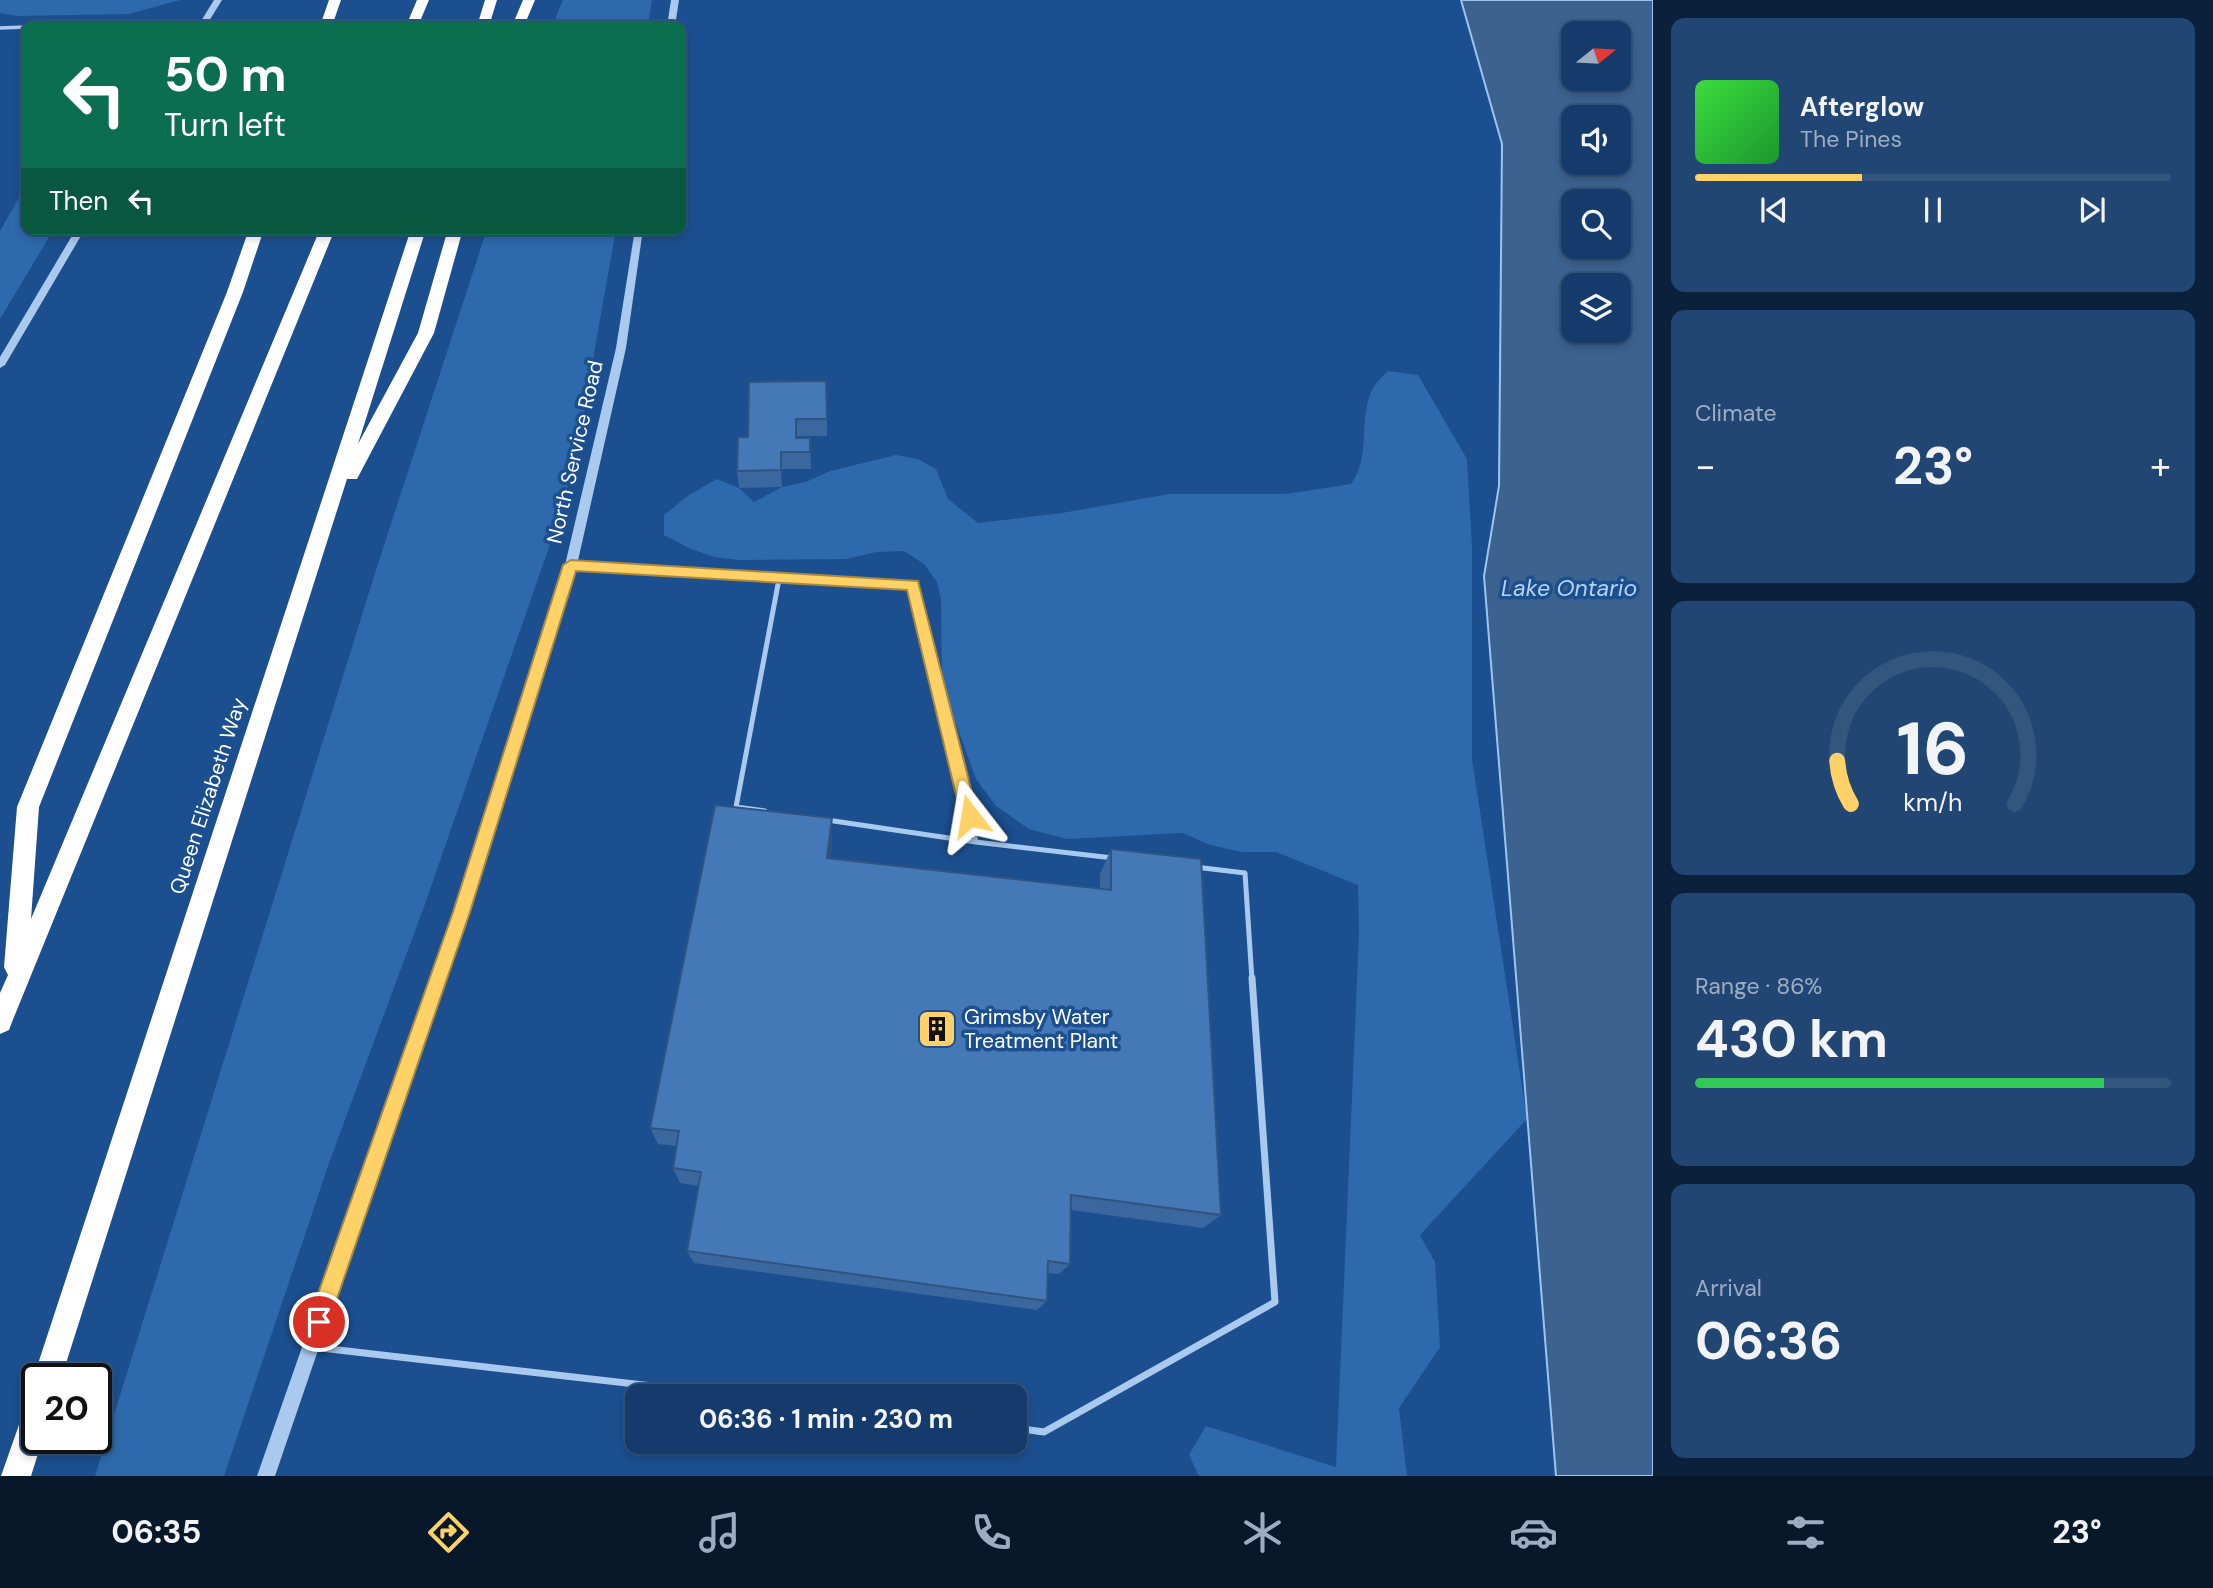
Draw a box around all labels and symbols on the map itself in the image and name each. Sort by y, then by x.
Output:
north arrow [1561,21,1631,91]
street label: North Service Road [540,358,610,546]
water label: Lake Ontario [1501,573,1637,603]
street label: Queen Elizabeth Way [163,694,253,898]
position arrow [933,779,1007,853]
place label: Grimsby Water Treatment Plant [964,1003,1118,1055]
building icon: Grimsby Water Treatment Plant [916,1008,958,1050]
pin [289,1292,349,1352]
speed limit sign: 20 [21,1363,112,1454]

